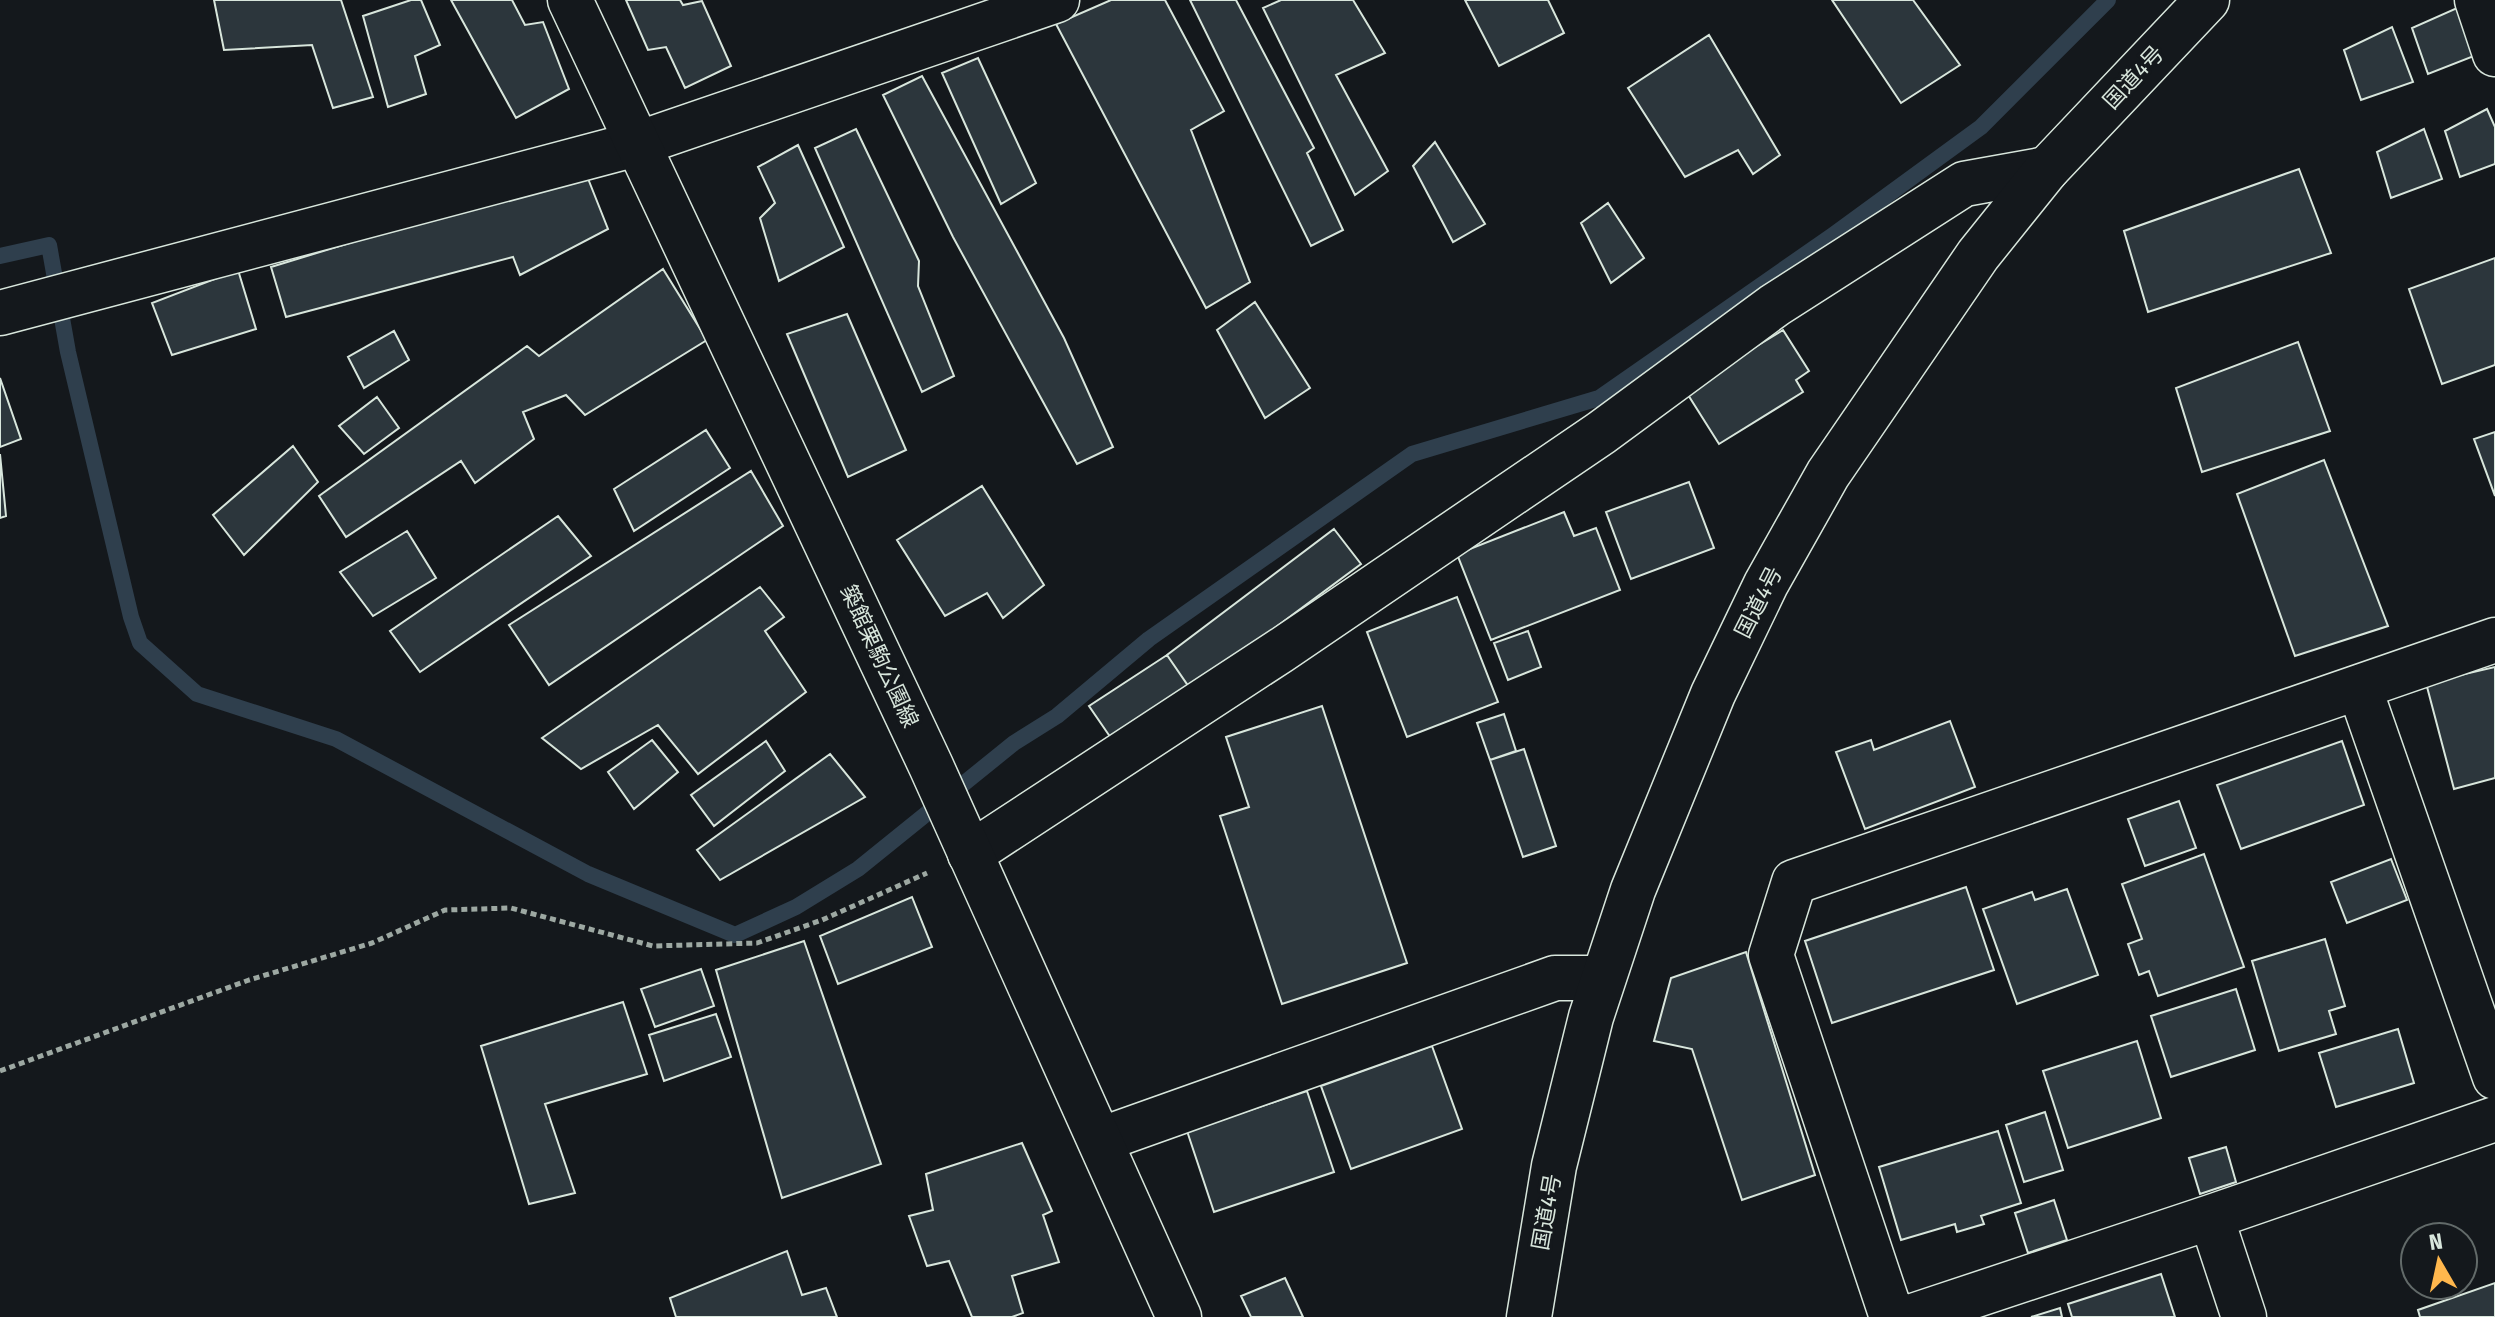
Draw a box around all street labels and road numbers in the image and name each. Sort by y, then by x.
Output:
street label: 国道4号 [2097,40,2169,115]
street label: 国道4号 [1729,562,1788,643]
street label: 築館栗駒公園線 [835,581,924,732]
street label: 国道4号 [1527,1172,1566,1252]

